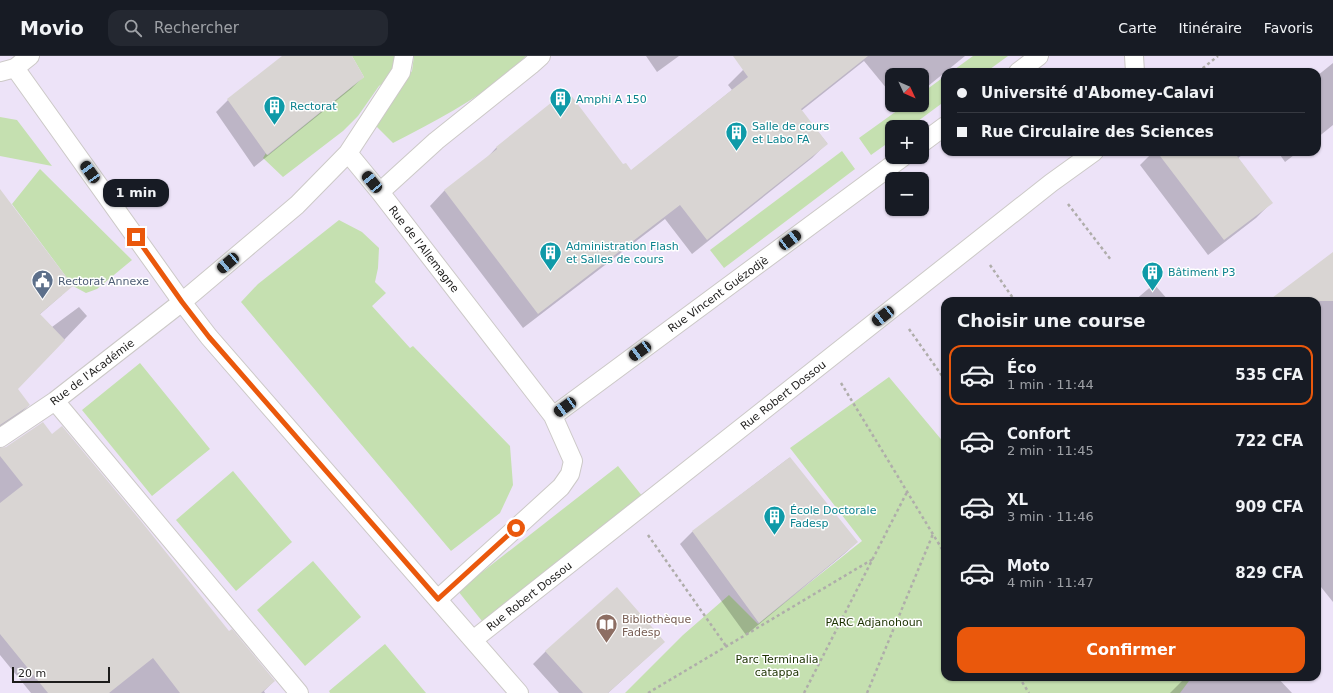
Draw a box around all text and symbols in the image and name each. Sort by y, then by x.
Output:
search box [108,10,388,46]
text: Movio [20,17,84,39]
icon: search [122,17,144,39]
text: Rechercher [154,19,239,37]
text: Carte [1118,20,1157,36]
text: Itinéraire [1179,20,1242,36]
text: Favoris [1264,20,1313,36]
north arrow [885,68,929,112]
map controls [885,68,929,216]
text: Université d'Abomey-Calavi [981,84,1214,102]
building icon: Amphi A 150 [547,86,573,119]
building icon: Rectorat [262,93,288,126]
place label: Amphi A 150 [576,93,647,106]
place label: Rectorat [290,100,337,113]
building icon: Salle de cours et Labo FA [723,119,749,152]
place label: Salle de cours et Labo FA [752,120,830,146]
button: + [885,120,929,164]
text: Rue Circulaire des Sciences [981,123,1214,141]
car [78,159,102,185]
car [360,169,384,195]
button: − [885,172,929,216]
callout: 1 min [103,179,169,207]
text: 1 min [116,185,156,200]
street label: Rue de l'Allemagne [386,203,462,295]
route end [127,228,145,246]
car [777,228,803,252]
building icon: Administration Flash et Salles de cours [537,239,563,272]
place label: Administration Flash et Salles de cours [566,240,679,266]
car [215,251,241,275]
street label: Rue Vincent Guézodjè [666,253,771,335]
building icon: Bâtiment P3 [1140,259,1166,292]
place label: Bâtiment P3 [1168,266,1236,279]
public building icon: Rectorat Annexe [29,268,55,301]
place label: Rectorat Annexe [58,275,149,288]
car [870,304,896,328]
text: Choisir une course [957,310,1145,331]
street label: Rue de l'Académie [48,336,137,408]
car [627,339,653,363]
icon: car [959,357,995,393]
street label: Rue Robert Dossou [738,358,829,433]
text: Éco [1007,359,1036,377]
text: 535 CFA [1235,366,1303,384]
text: 1 min · 11:44 [1007,377,1094,392]
car [552,395,578,419]
icon: car [959,423,995,459]
text: Confort [1007,425,1070,443]
text: 722 CFA [1235,432,1303,450]
text: 2 min · 11:45 [1007,443,1094,458]
icon: car [959,489,995,525]
text: XL [1007,491,1028,509]
text: 909 CFA [1235,498,1303,516]
building icon: École Doctorale Fadesp [762,503,788,536]
place label: École Doctorale Fadesp [790,504,877,530]
text: 3 min · 11:46 [1007,509,1094,524]
route start [507,519,525,537]
icon: car [959,555,995,591]
text: Moto [1007,557,1050,575]
street label: Rue Robert Dossou [484,559,575,634]
text: 829 CFA [1235,564,1303,582]
text: 4 min · 11:47 [1007,575,1094,590]
library icon: Bibliothèque Fadesp [594,612,620,645]
place label: Bibliothèque Fadesp [622,613,691,639]
park label: PARC Adjanohoun [825,616,923,629]
button: Confirmer [957,627,1305,673]
park label: Parc Terminalia catappa [736,653,819,679]
scale bar [12,665,110,684]
text: 20 m [18,667,46,680]

